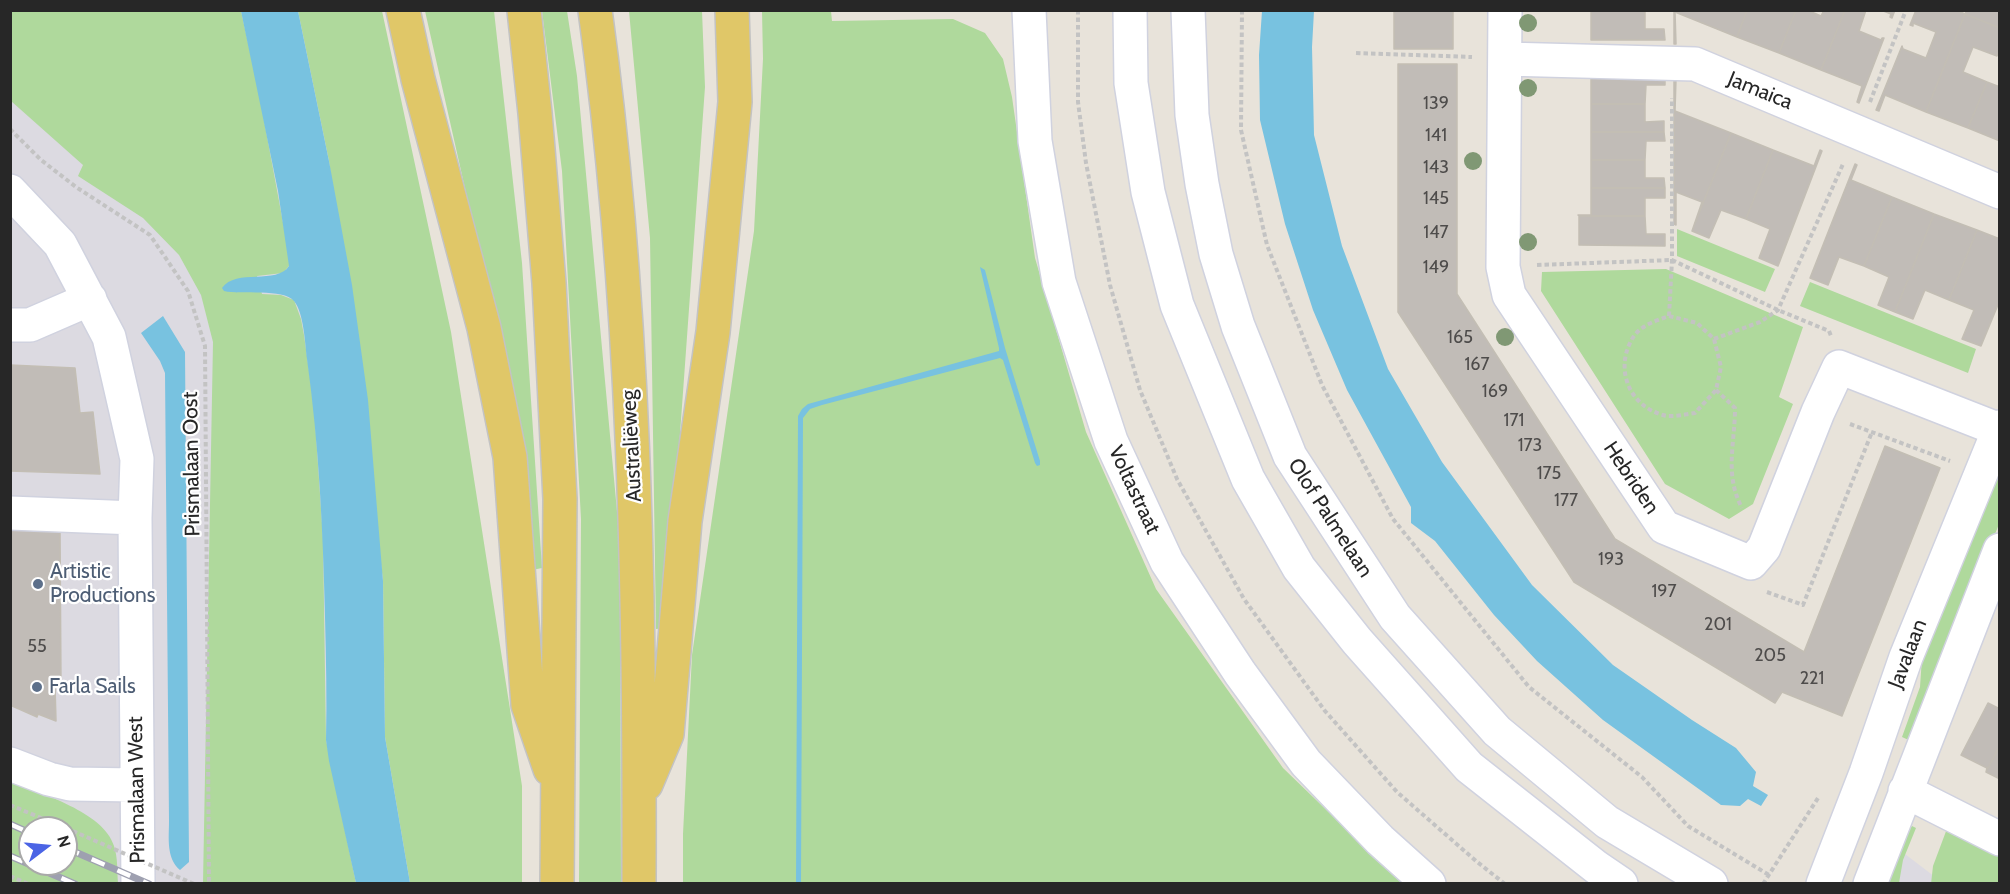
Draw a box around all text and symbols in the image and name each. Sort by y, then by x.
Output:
street label: Jamaica [1724,67,1796,115]
house number: 139 [1423,93,1449,115]
house number: 141 [1425,125,1447,147]
house number: 143 [1423,157,1449,179]
house number: 145 [1423,188,1449,210]
house number: 147 [1423,222,1449,244]
house number: 149 [1423,257,1449,279]
house number: 165 [1447,327,1473,349]
house number: 167 [1464,354,1490,376]
house number: 169 [1482,381,1508,403]
street label: Australiëweg [616,389,648,503]
street label: Prismalaan Oost [178,391,206,537]
house number: 171 [1504,410,1524,432]
house number: 173 [1518,435,1542,457]
street label: Hebriden [1598,437,1664,519]
street label: Voltastraat [1103,442,1165,538]
street label: Olof Palmelaan [1282,454,1378,582]
house number: 175 [1537,463,1561,485]
house number: 177 [1554,490,1578,512]
house number: 193 [1598,549,1624,571]
place label: Artistic Productions [50,559,155,609]
marker: Artistic Productions [31,577,45,591]
house number: 197 [1651,581,1677,603]
house number: 201 [1704,614,1732,636]
street label: Javalaan [1883,616,1933,692]
house number: 55 [27,636,47,658]
house number: 205 [1754,645,1786,667]
house number: 221 [1800,668,1824,690]
place label: Farla Sails [49,674,136,700]
marker: Farla Sails [30,680,44,694]
street label: Prismalaan West [123,716,151,864]
north arrow [18,816,78,876]
text: N [53,833,75,850]

